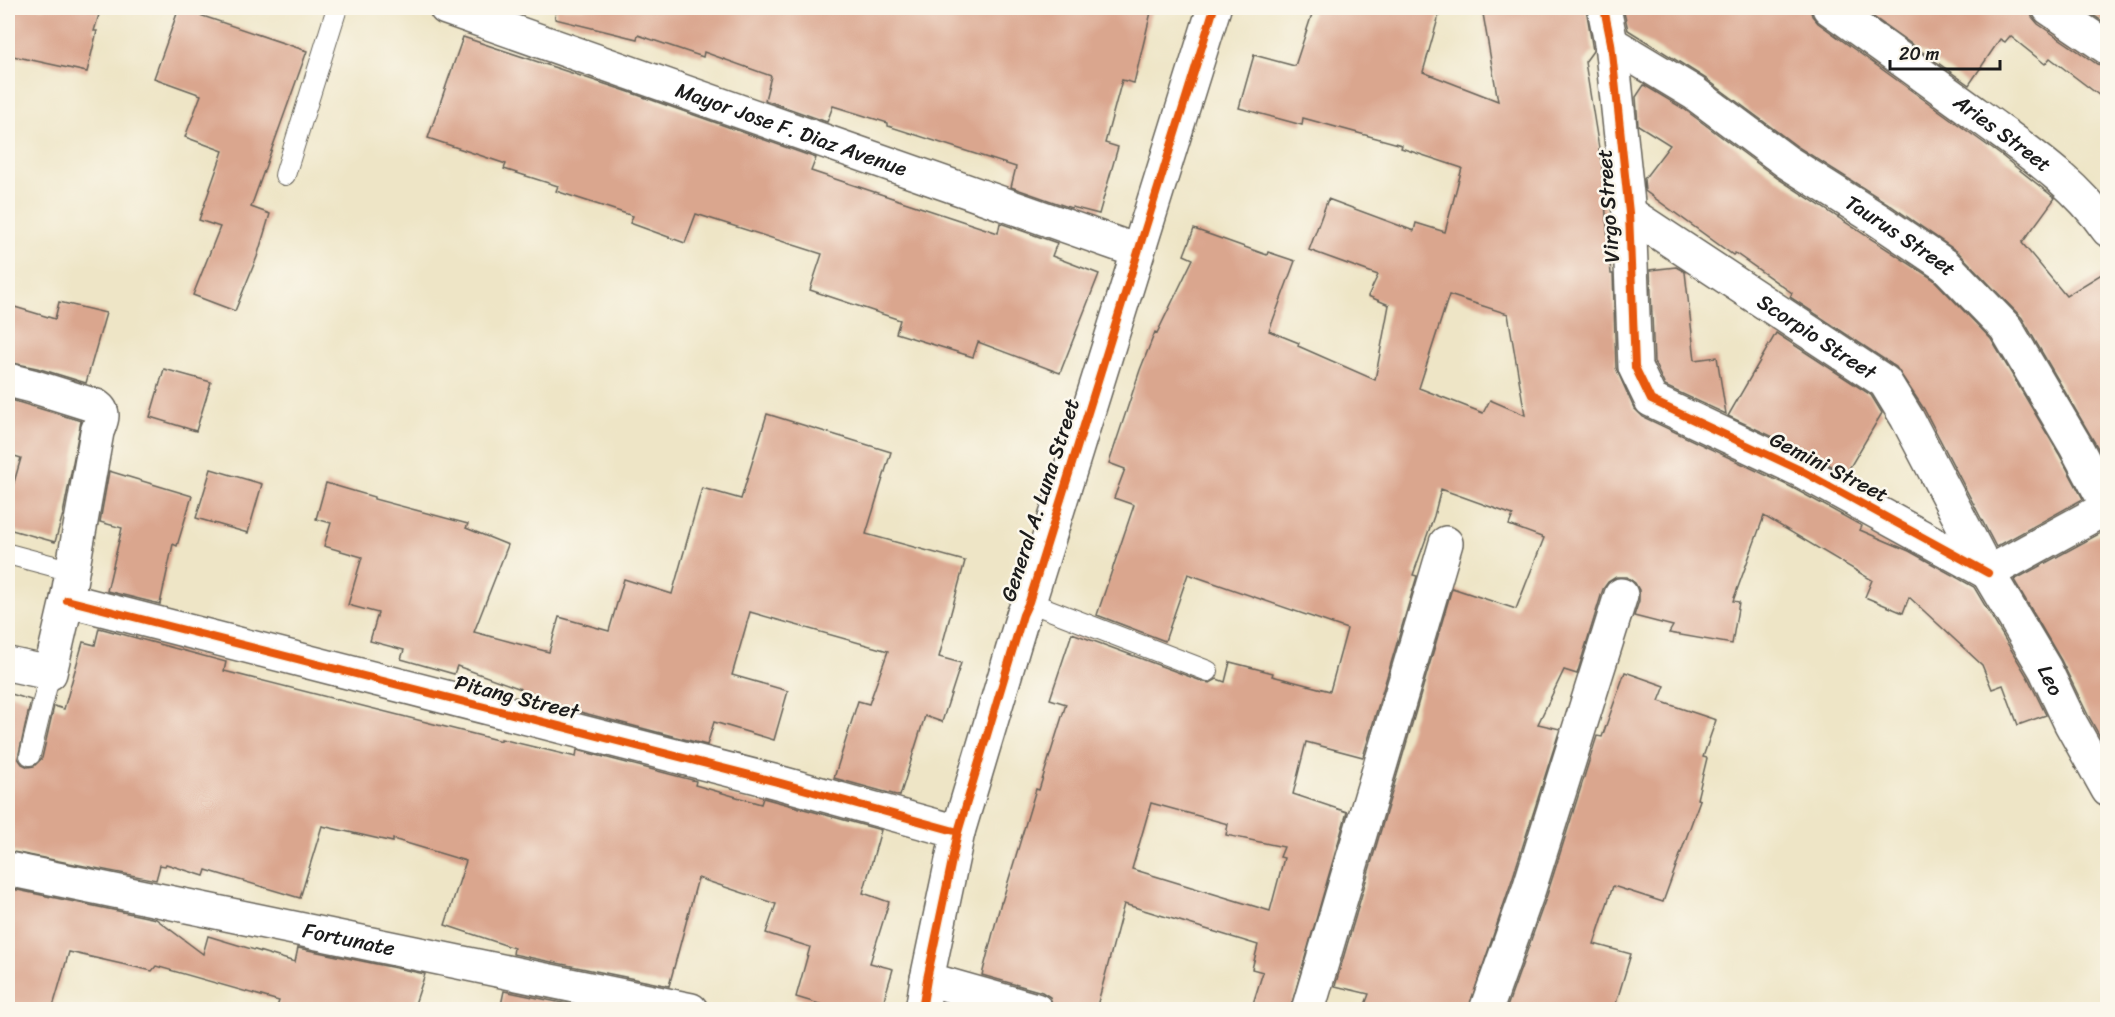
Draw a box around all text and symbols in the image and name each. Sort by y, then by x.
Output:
scale bar [1890,33,2000,71]
text: 20 m [1899,38,1939,70]
street label: Mayor Jose F. Diaz Avenue [670,71,912,188]
street label: Aries Street [1944,83,2060,182]
street label: Virgo Street [1585,148,1631,264]
street label: Taurus Street [1837,184,1966,286]
street label: Scorpio Street [1749,283,1886,391]
street label: General A. Luna Street [989,394,1091,606]
street label: Gemini Street [1763,421,1895,513]
street label: Leo [2027,658,2074,703]
street label: Pitang Street [451,663,585,731]
street label: Fortunate [299,911,398,967]

